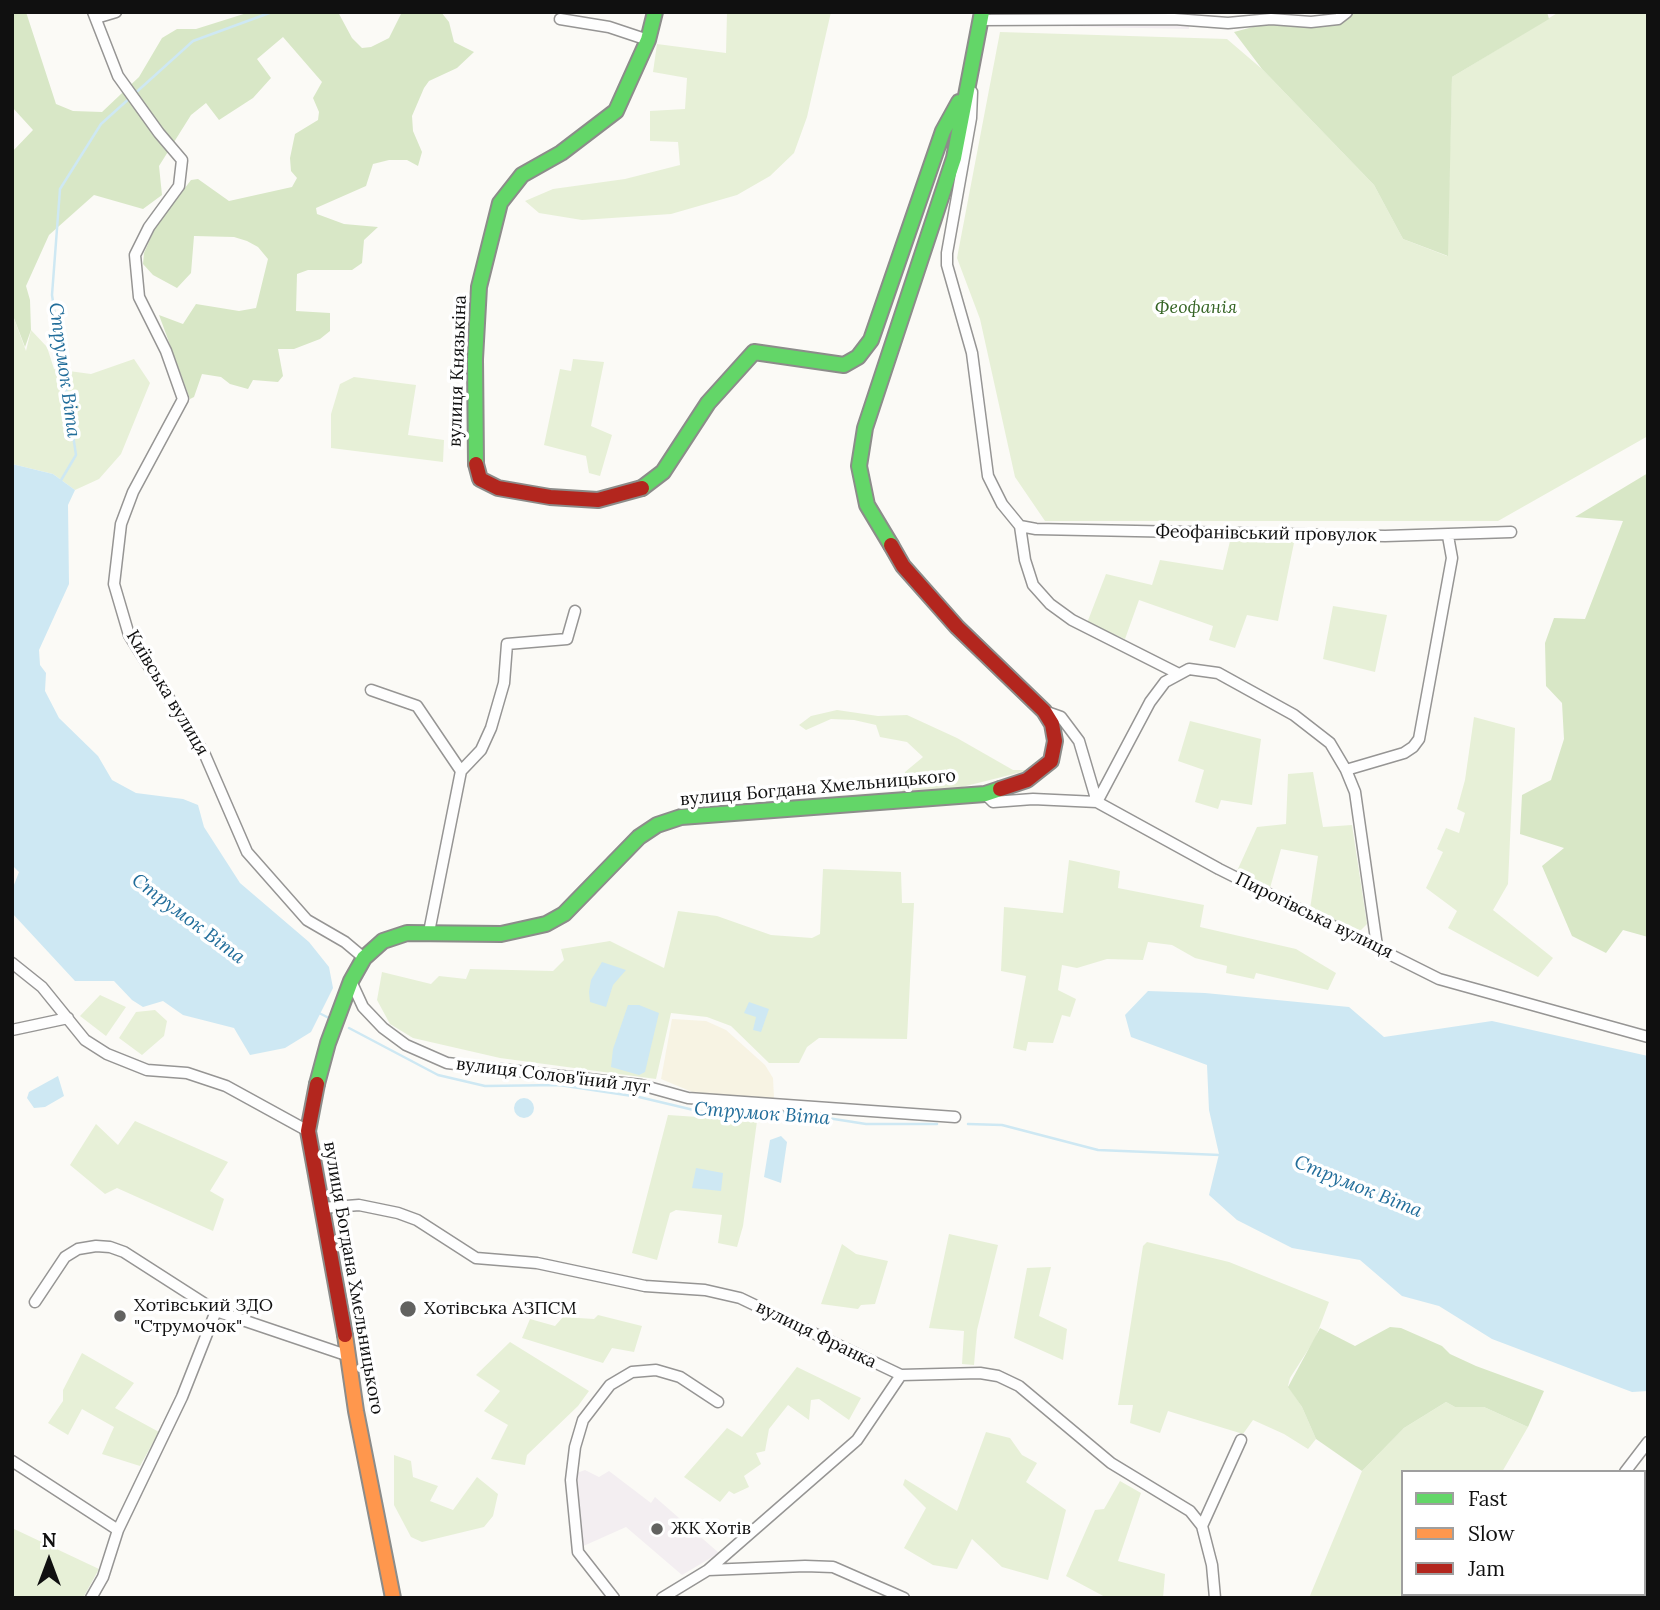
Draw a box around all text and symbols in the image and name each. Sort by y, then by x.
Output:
street label: вулиця Князькіна [445,295,471,447]
park label: Феофанія [1155,297,1237,319]
water label: Струмок Віта [43,301,85,439]
street label: Феофанівський провулок [1155,521,1377,547]
street label: Київська вулиця [121,627,213,759]
street label: вулиця Богдана Хмельницького [679,765,957,811]
street label: Пирогівська вулиця [1232,868,1396,964]
water label: Струмок Віта [127,869,249,969]
street label: вулиця Солов'їний луг [455,1053,651,1099]
water label: Струмок Віта [693,1098,831,1130]
street label: вулиця Богдана Хмельницького [318,1140,388,1416]
water label: Струмок Віта [1291,1151,1425,1223]
place label: Хотівський ЗДО "Струмочок" [134,1295,273,1338]
street label: вулиця Франка [752,1297,880,1373]
place label: Хотівська АЗПСМ [424,1298,577,1320]
marker: Хотівська АЗПСМ [398,1299,418,1319]
marker: Хотівський ЗДО "Струмочок" [112,1308,128,1324]
legend [1401,1470,1646,1596]
text: Fast [1468,1485,1507,1512]
place label: ЖК Хотів [671,1518,751,1540]
text: Slow [1468,1520,1515,1547]
marker: ЖК Хотів [649,1521,665,1537]
north arrow [14,1526,84,1596]
text: N [42,1528,56,1552]
text: Jam [1468,1555,1505,1582]

